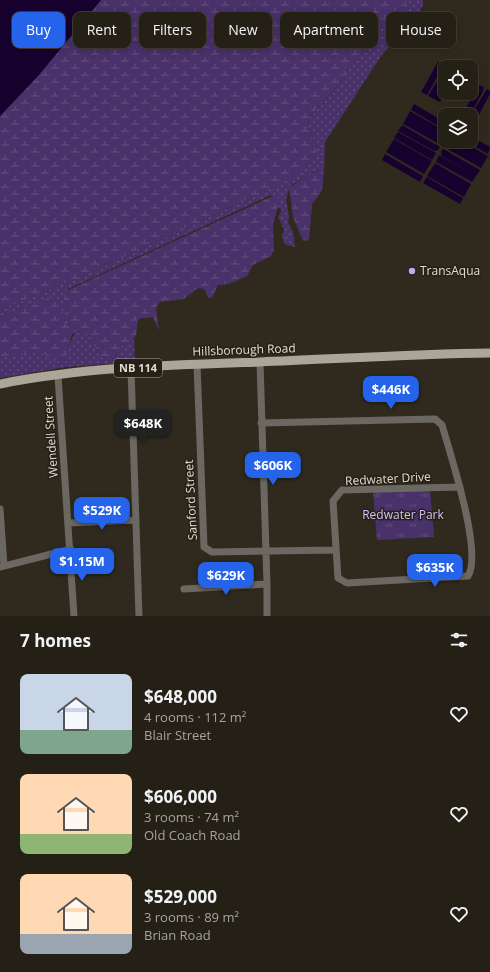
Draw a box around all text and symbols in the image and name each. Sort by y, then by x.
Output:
chip: Buy [12,12,65,48]
chip: Rent [73,12,131,48]
chip: Filters [139,12,206,48]
chip: New [214,12,272,48]
chip: Apartment [280,12,378,48]
chip: House [386,12,456,48]
map controls [438,60,478,148]
button: locate [438,60,478,100]
button: layers [438,108,478,148]
place label: TransAqua [420,262,480,279]
marker: TransAqua [407,266,417,276]
street label: Hillsborough Road [192,339,296,360]
road number: NB 114 [114,359,162,377]
pin: $446K [363,376,419,410]
text: $446K [372,380,410,398]
street label: Wendell Street [39,396,62,479]
pin: $648K [115,410,171,444]
text: $648K [124,414,162,432]
pin: $606K [245,452,301,486]
text: $606K [254,456,292,474]
street label: Sanford Street [180,459,201,541]
street label: Redwater Drive [345,468,432,489]
pin: $529K [74,497,130,531]
text: $529K [83,501,121,519]
park label: Redwater Park [362,506,444,523]
pin: $1.15M [49,548,115,582]
text: $1.15M [59,552,105,570]
pin: $635K [407,554,463,588]
text: $635K [416,558,454,576]
pin: $629K [198,562,254,596]
text: $629K [207,566,245,584]
text: 7 homes [20,629,91,652]
icon: filters [448,629,470,651]
text: $648,000 [144,685,217,708]
icon: home [52,690,100,738]
icon: heart [448,703,470,725]
text: 4 rooms · 112 m² [144,708,246,726]
text: Blair Street [144,726,211,744]
text: $606,000 [144,785,217,808]
icon: home [52,790,100,838]
icon: heart [448,803,470,825]
text: 3 rooms · 74 m² [144,808,239,826]
text: Old Coach Road [144,826,241,844]
text: $529,000 [144,885,217,908]
icon: home [52,890,100,938]
icon: heart [448,903,470,925]
text: 3 rooms · 89 m² [144,908,239,926]
text: Brian Road [144,926,211,944]

